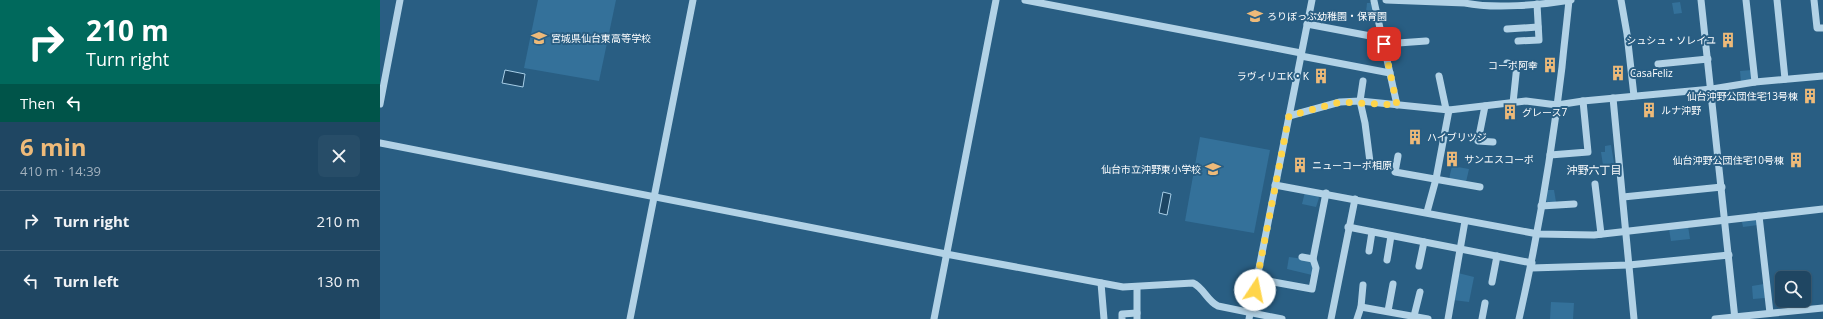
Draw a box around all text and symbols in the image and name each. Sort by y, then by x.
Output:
school or university icon: ろりぽっぷ幼稚園・保育園 [1246,7,1264,25]
place label: ろりぽっぷ幼稚園・保育園 [1267,9,1387,23]
text: 210 m [86,11,169,49]
icon: right [20,16,72,68]
pin [1367,27,1401,61]
school or university icon: 宮城県仙台東高等学校 [530,29,548,47]
place label: 宮城県仙台東高等学校 [551,31,651,45]
building icon: シュシュ・ソレイユ [1719,31,1737,49]
icon: arrive [1373,33,1395,55]
place label: シュシュ・ソレイユ [1626,33,1716,47]
text: Turn right [86,47,169,71]
building icon: コーポ阿幸 [1541,56,1559,74]
place label: コーポ阿幸 [1488,58,1538,72]
building icon: CasaFeliz [1609,64,1627,82]
place label: CasaFeliz [1630,66,1673,80]
building icon: ラヴィリエK・K [1312,67,1330,85]
place label: ラヴィリエK・K [1237,69,1310,83]
building icon: 仙台沖野公団住宅13号棟 [1801,87,1819,105]
place label: 仙台沖野公団住宅13号棟 [1687,89,1798,103]
icon: left [63,92,85,114]
text: Then [20,93,55,113]
building icon: ルナ沖野 [1640,101,1658,119]
building icon: グレース7 [1501,103,1519,121]
place label: ルナ沖野 [1661,103,1701,117]
place label: グレース7 [1522,105,1568,119]
building icon: ハイブリツジ [1406,128,1424,146]
text: 6 min [20,130,87,163]
place label: ハイブリツジ [1427,130,1487,144]
button: close [318,135,360,177]
building icon: サンエスコーポ [1443,150,1461,168]
building icon: 仙台沖野公団住宅10号棟 [1787,151,1805,169]
place label: サンエスコーポ [1464,152,1534,166]
place label: 仙台沖野公団住宅10号棟 [1673,153,1784,167]
building icon: ニューコーポ相原 [1291,156,1309,174]
place label: ニューコーポ相原 [1312,158,1392,172]
school or university icon: 仙台市立沖野東小学校 [1204,160,1222,178]
text: 410 m · 14:39 [20,162,101,180]
place label: 仙台市立沖野東小学校 [1101,162,1201,176]
district label: 沖野六丁目 [1567,162,1622,177]
icon: right [20,210,42,232]
text: Turn right [54,211,129,231]
text: 210 m [316,211,360,231]
position arrow [1234,269,1276,311]
icon: left [20,270,42,292]
text: Turn left [54,271,119,291]
text: 130 m [316,271,360,291]
map controls [1775,271,1811,307]
button: search [1775,271,1811,307]

